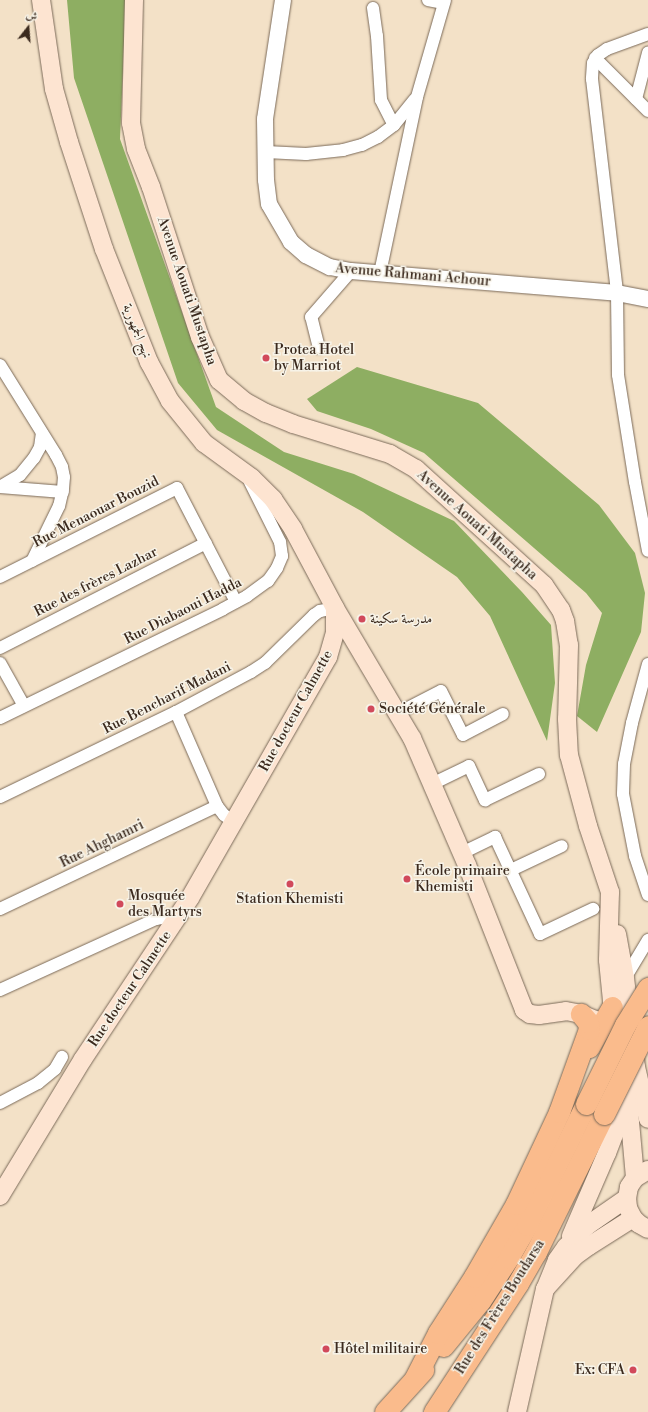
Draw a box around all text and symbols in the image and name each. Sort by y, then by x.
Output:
north arrow [8,8,48,48]
text: ش [24,8,39,25]
street label: Avenue Aouati Mustapha [154,215,220,367]
street label: Avenue Rahmani Achour [335,260,491,290]
street label: نهج الجمهورية [119,301,155,361]
place label: Protea Hotel by Marriot [274,342,354,374]
marker: Protea Hotel by Marriot [261,353,271,363]
street label: Avenue Aouati Mustapha [413,467,541,583]
street label: Rue Menaouar Bouzid [30,473,162,551]
street label: Rue des frères Lazhar [31,544,161,620]
street label: Rue Diabaoui Hadda [121,574,245,648]
place label: مدرسة سكينة [370,611,432,627]
marker: مدرسة سكينة [357,614,367,624]
street label: Rue docteur Calmette [256,647,336,775]
street label: Rue Bencharif Madani [100,658,234,738]
place label: Société Générale [379,701,486,717]
marker: Société Générale [366,704,376,714]
street label: Rue Ahghamri [57,816,147,872]
place label: École primaire Khemisti [415,863,510,896]
marker: École primaire Khemisti [402,874,412,884]
marker: Station Khemisti [285,879,295,889]
place label: Mosquée des Martyrs [128,888,202,920]
place label: Station Khemisti [236,891,344,907]
marker: Mosquée des Martyrs [115,899,125,909]
street label: Rue docteur Calmette [85,928,175,1050]
street label: Rue des Frères Boudarsa [452,1237,548,1377]
place label: Hôtel militaire [334,1341,427,1357]
marker: Hôtel militaire [321,1344,331,1354]
place label: Ex: CFA [575,1362,625,1378]
marker: Ex: CFA [628,1365,638,1375]

